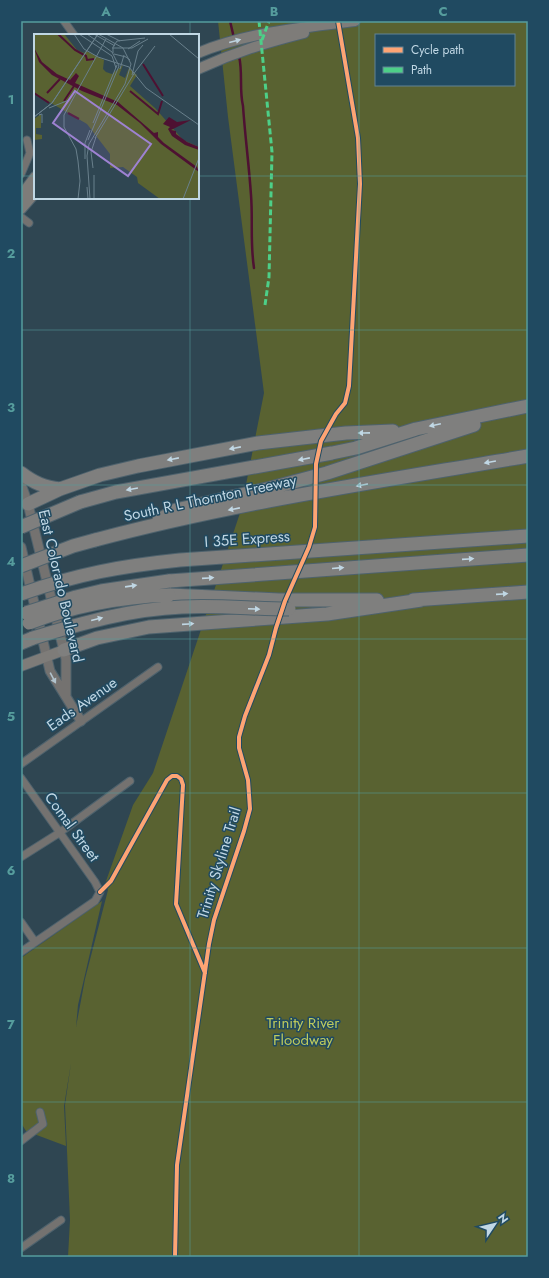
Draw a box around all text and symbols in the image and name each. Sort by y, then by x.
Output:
text: A [100,2,111,21]
text: B [270,2,279,21]
text: C [438,2,448,21]
inset map [34,34,199,199]
legend [375,34,515,86]
one-way arrow [229,38,241,44]
text: Cycle path [411,41,464,59]
text: Path [411,61,432,79]
text: 1 [8,90,14,109]
text: 2 [7,244,15,263]
text: 3 [7,398,15,417]
one-way arrow [429,422,441,428]
one-way arrow [358,429,370,436]
one-way arrow [229,445,241,451]
one-way arrow [298,456,311,462]
one-way arrow [167,457,179,463]
one-way arrow [483,460,496,466]
street label: South R L Thornton Freeway [122,469,299,527]
one-way arrow [355,482,368,488]
one-way arrow [126,486,138,492]
one-way arrow [228,506,240,512]
street label: East Colorado Boulevard [33,507,89,665]
street label: I 35E Express [204,525,290,553]
text: 4 [6,552,16,571]
one-way arrow [462,556,474,563]
one-way arrow [332,565,344,571]
one-way arrow [202,575,214,582]
one-way arrow [125,583,137,589]
one-way arrow [496,590,508,597]
one-way arrow [248,605,260,612]
one-way arrow [91,616,103,622]
one-way arrow [182,620,194,627]
street label: Eads Avenue [42,672,122,736]
one-way arrow [50,672,57,683]
text: 5 [7,707,15,726]
street label: Comal Street [39,788,105,867]
street label: Trinity Skyline Trail [192,804,246,922]
text: 6 [7,861,16,880]
park label: Trinity River Floodway [267,1012,340,1051]
text: 7 [7,1015,15,1034]
text: 8 [7,1169,15,1188]
north arrow [475,1204,515,1244]
text: N [494,1210,512,1226]

